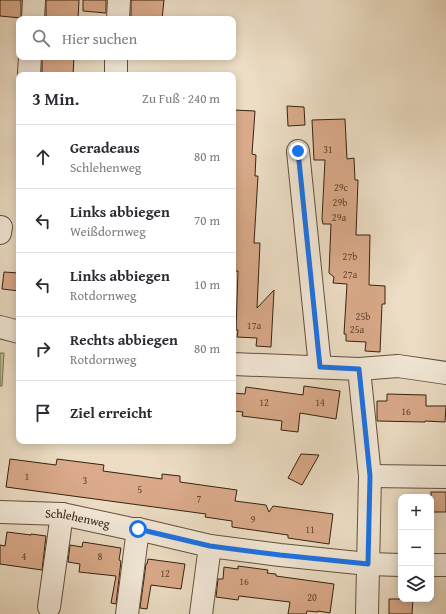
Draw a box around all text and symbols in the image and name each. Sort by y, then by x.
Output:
search box [16,16,236,60]
icon: search [30,27,52,49]
text: Hier suchen [62,28,137,49]
text: 3 Min. [32,86,79,111]
text: Zu Fuß · 240 m [142,89,220,108]
text: Geradeaus [70,137,140,158]
route end [289,142,307,160]
house number: 31 [323,142,333,157]
icon: ahead [32,146,54,168]
text: 80 m [194,147,220,166]
text: Schlehenweg [70,158,141,177]
house number: 29c [334,180,349,195]
house number: 29b [333,195,347,210]
text: Links abbiegen [70,201,170,222]
icon: left [32,210,54,232]
house number: 29a [332,210,346,225]
text: 70 m [194,211,220,230]
text: Weißdornweg [70,222,146,241]
house number: 27b [343,249,357,264]
text: Links abbiegen [70,265,170,286]
house number: 27a [343,267,357,282]
icon: left [32,274,54,296]
text: 10 m [194,275,220,294]
text: Rotdornweg [70,286,136,305]
house number: 25b [356,309,370,324]
house number: 17a [247,318,261,333]
house number: 25a [350,322,364,337]
text: Rechts abbiegen [70,329,178,350]
icon: right [32,338,54,360]
text: 80 m [194,339,220,358]
text: Rotdornweg [70,350,136,369]
house number: 12 [259,395,269,410]
house number: 14 [315,395,325,410]
icon: arrive [32,402,54,424]
text: Ziel erreicht [70,402,152,423]
house number: 16 [401,404,411,419]
house number: 1 [25,469,30,484]
house number: 3 [83,473,88,488]
house number: 5 [138,482,143,497]
house number: 7 [197,491,202,506]
map controls [398,494,434,602]
button: + [398,494,434,530]
street label: Schlehenweg [45,504,112,532]
house number: 9 [251,512,256,527]
route start [129,520,147,538]
house number: 11 [305,522,315,537]
button: − [398,530,434,566]
house number: 4 [22,549,27,564]
house number: 8 [98,549,103,564]
house number: 12 [160,566,170,581]
button: layers [398,566,434,602]
house number: 16 [239,574,249,589]
house number: 20 [307,590,317,605]

